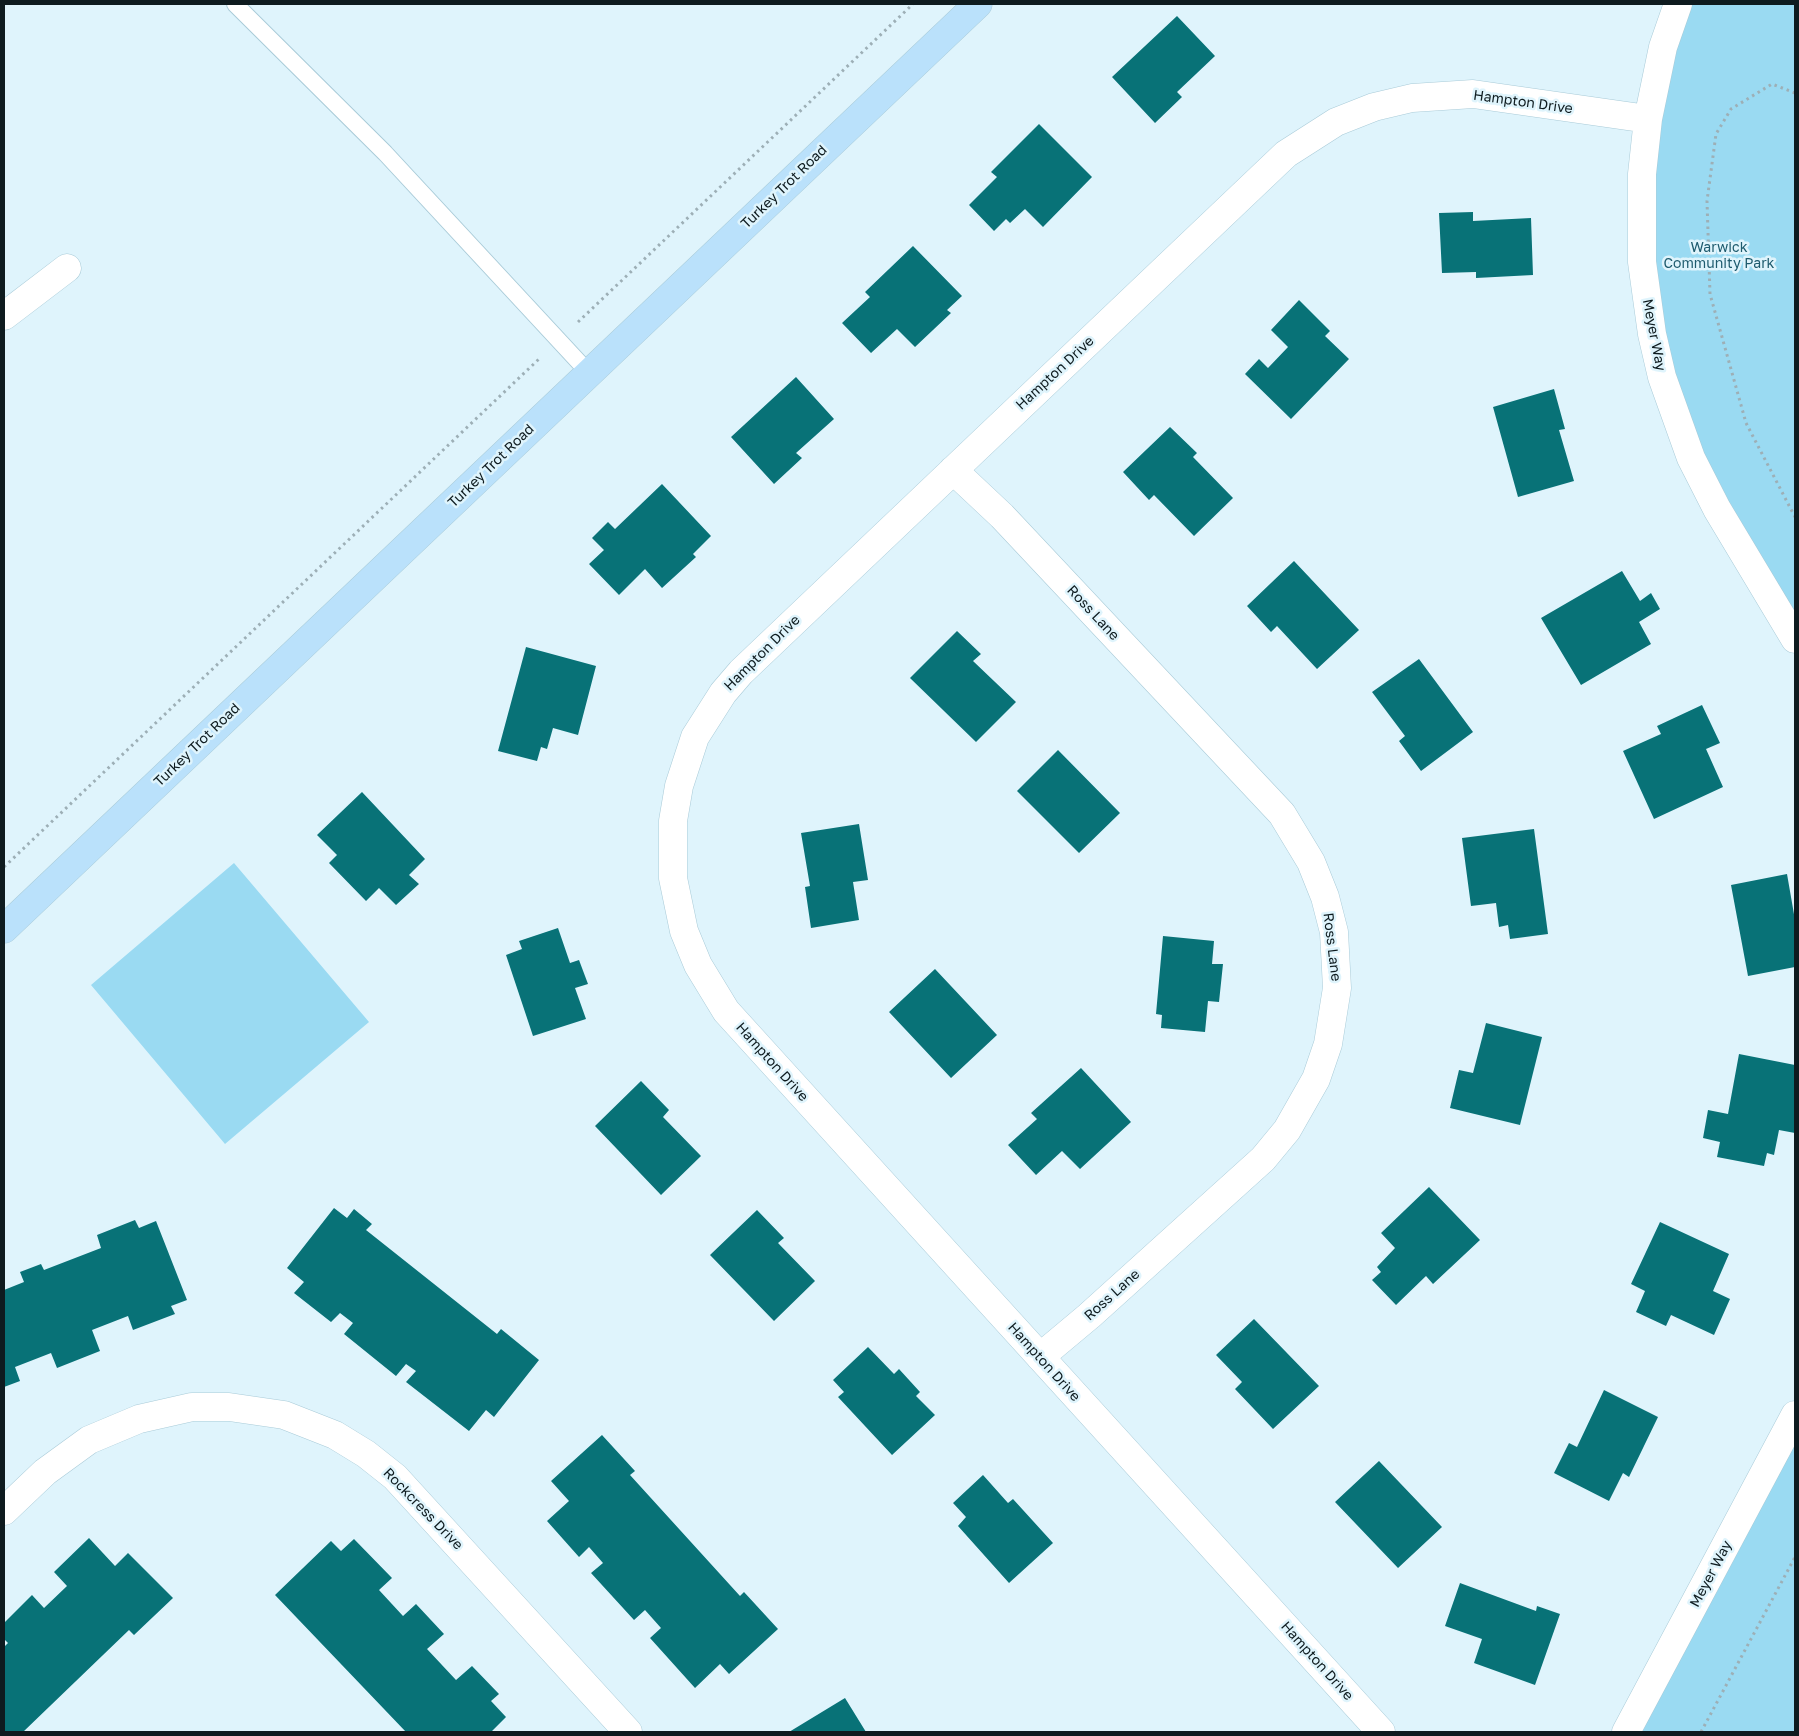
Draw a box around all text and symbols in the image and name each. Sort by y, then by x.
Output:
street label: Hampton Drive [1472,87,1574,117]
street label: Turkey Trot Road [738,142,830,232]
park label: Warwick Community Park [1663,240,1775,272]
street label: Meyer Way [1639,298,1669,372]
street label: Hampton Drive [1013,333,1097,413]
street label: Turkey Trot Road [445,421,537,511]
street label: Ross Lane [1063,582,1123,644]
street label: Hampton Drive [721,612,803,694]
street label: Turkey Trot Road [151,700,243,790]
street label: Ross Lane [1319,912,1345,982]
street label: Hampton Drive [732,1019,812,1105]
street label: Ross Lane [1081,1266,1143,1324]
street label: Hampton Drive [1004,1319,1084,1405]
street label: Rockcress Drive [380,1465,466,1553]
street label: Meyer Way [1686,1538,1736,1610]
street label: Hampton Drive [1277,1618,1357,1704]

